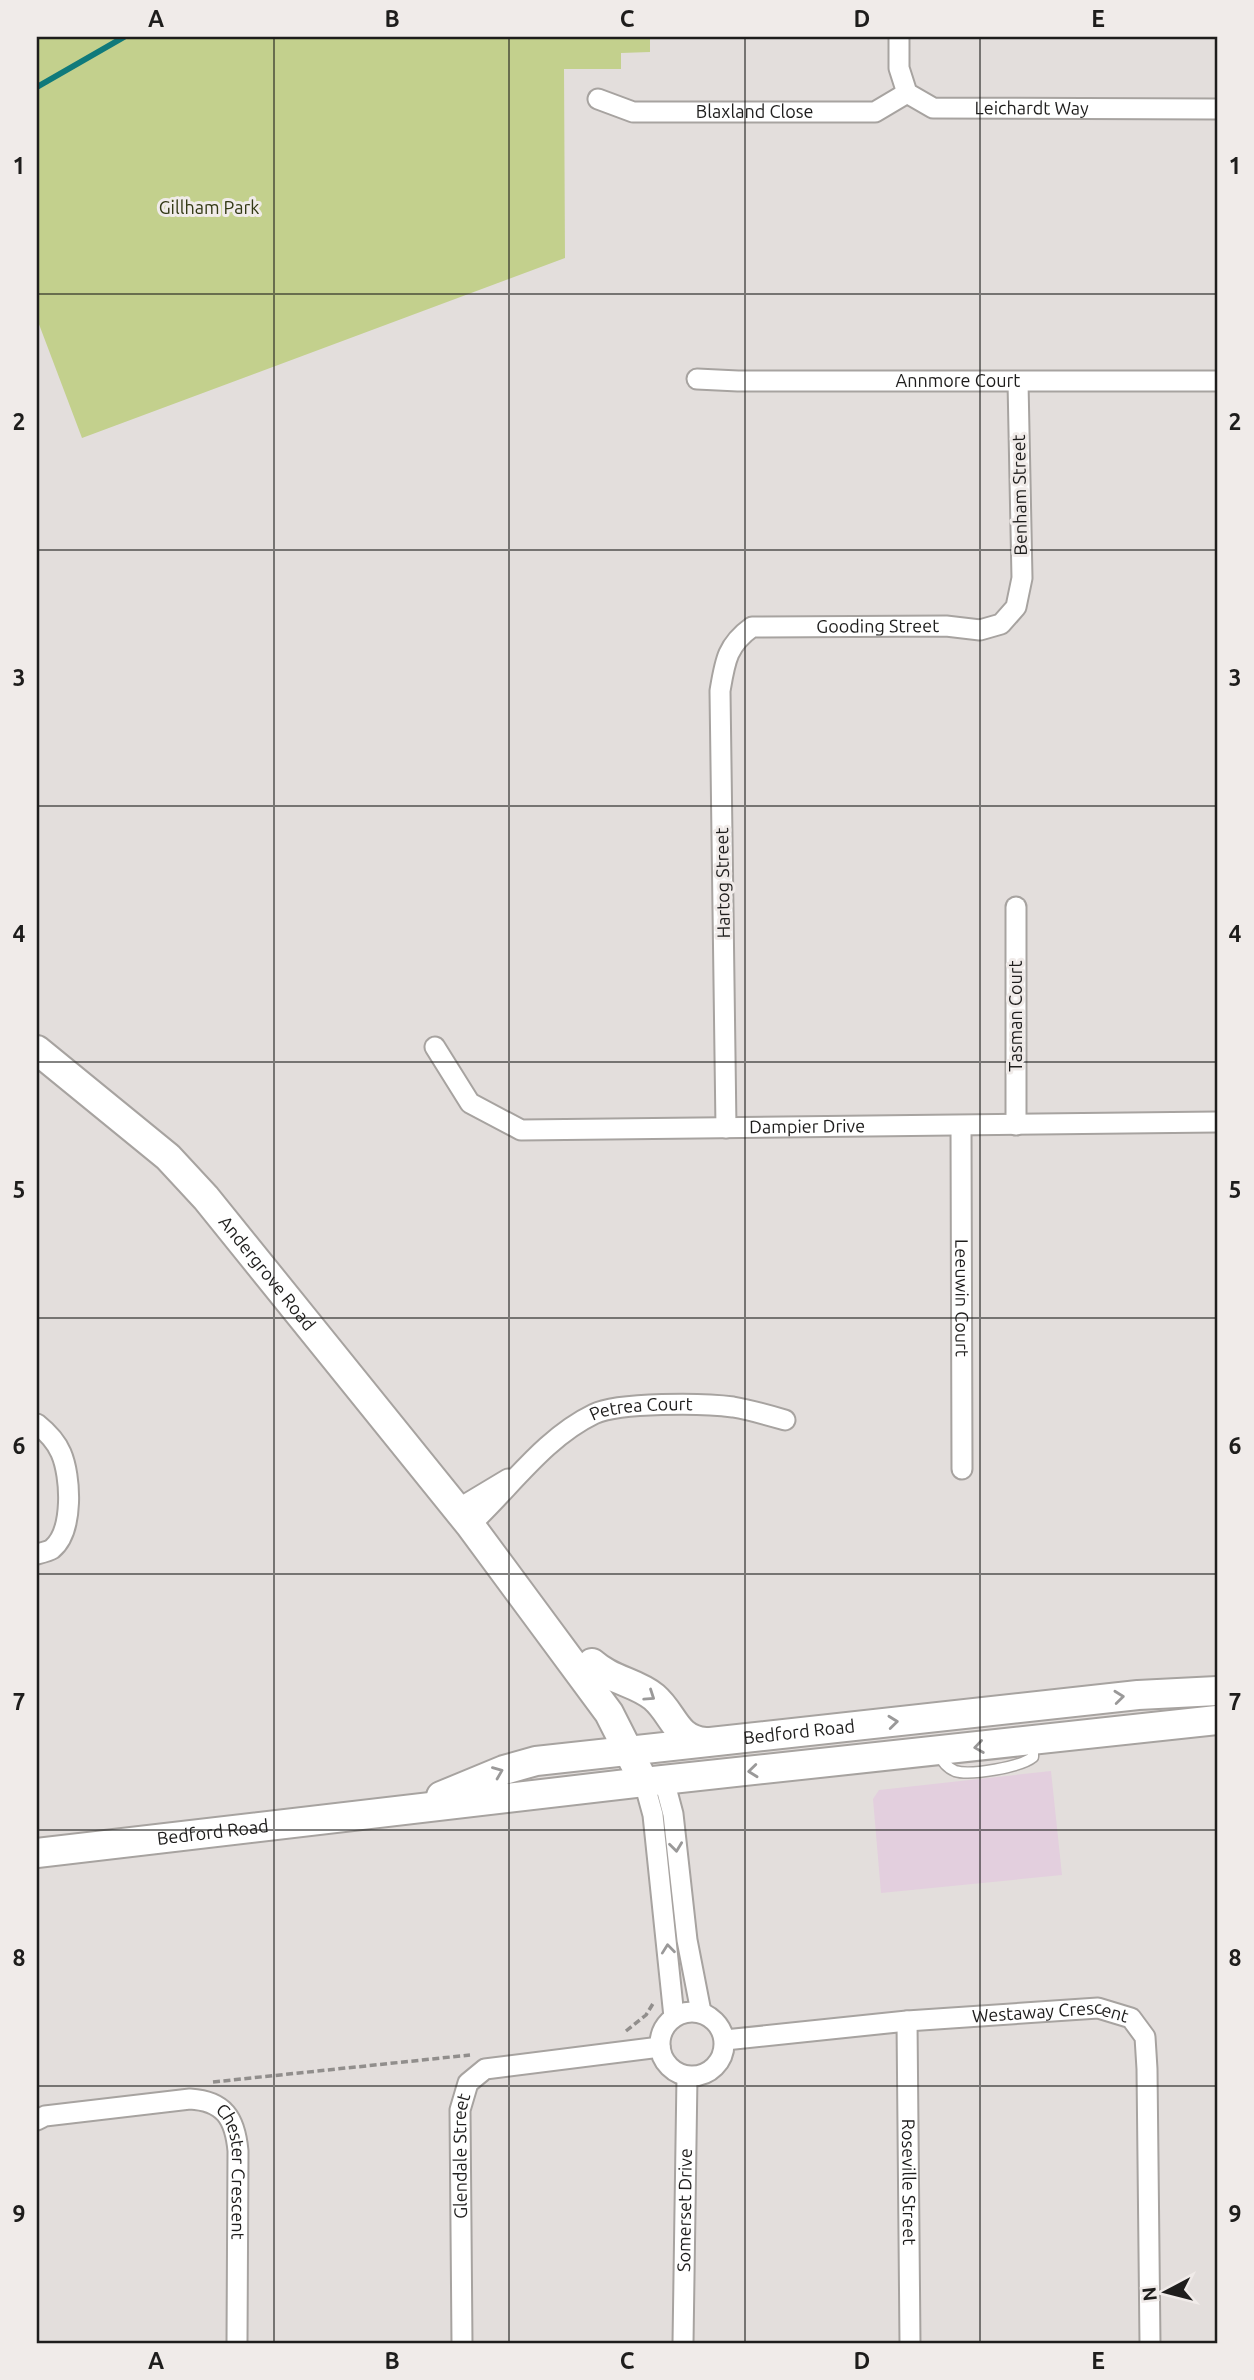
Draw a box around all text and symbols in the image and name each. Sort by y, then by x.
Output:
text: A [148,6,164,31]
text: B [384,6,400,31]
text: C [620,6,635,31]
text: D [854,6,870,31]
text: E [1091,6,1105,31]
street label: Leichardt Way [975,97,1089,118]
street label: Blaxland Close [696,101,813,121]
text: 1 [13,153,25,178]
text: 1 [1229,153,1241,178]
park label: Gillham Park [159,197,259,217]
street label: Annmore Court [895,370,1020,390]
text: 2 [13,409,25,434]
text: 2 [1229,409,1241,434]
street label: Benham Street [1008,434,1030,556]
street label: Gooding Street [816,615,939,636]
text: 3 [13,665,25,690]
text: 3 [1229,665,1241,690]
street label: Hartog Street [711,827,733,939]
text: 4 [13,921,26,946]
text: 4 [1229,921,1242,946]
street label: Tasman Court [1005,960,1025,1072]
street label: Dampier Drive [749,1115,865,1136]
text: 5 [13,1177,25,1202]
text: 5 [1229,1177,1241,1202]
street label: Andergrove Road [216,1212,320,1334]
street label: Leeuwin Court [952,1239,973,1357]
street label: Petrea Court [586,1393,693,1424]
text: 6 [13,1433,26,1458]
text: 6 [1229,1433,1242,1458]
one-way arrow [642,1688,655,1700]
text: 7 [13,1689,25,1714]
one-way arrow [1113,1689,1125,1704]
text: 7 [1229,1689,1241,1714]
one-way arrow [887,1714,899,1729]
street label: Bedford Road [742,1715,856,1747]
one-way arrow [973,1739,985,1754]
one-way arrow [747,1764,759,1779]
one-way arrow [491,1767,503,1781]
street label: Bedford Road [156,1815,270,1848]
one-way arrow [669,1841,684,1853]
one-way arrow [660,1943,675,1955]
text: 8 [13,1945,25,1970]
text: 8 [1229,1945,1241,1970]
street label: Westaway Crescent [971,1997,1131,2026]
street label: Glendale Street [449,2091,473,2219]
street label: Chester Crescent [213,2099,249,2240]
street label: Roseville Street [899,2119,920,2245]
street label: Somerset Drive [673,2148,695,2272]
text: 9 [13,2201,25,2226]
text: 9 [1229,2201,1241,2226]
north arrow [1132,2258,1202,2328]
text: N [1137,2286,1161,2302]
text: A [148,2348,164,2373]
text: B [384,2348,400,2373]
text: C [620,2348,635,2373]
text: D [854,2348,870,2373]
text: E [1091,2348,1105,2373]

